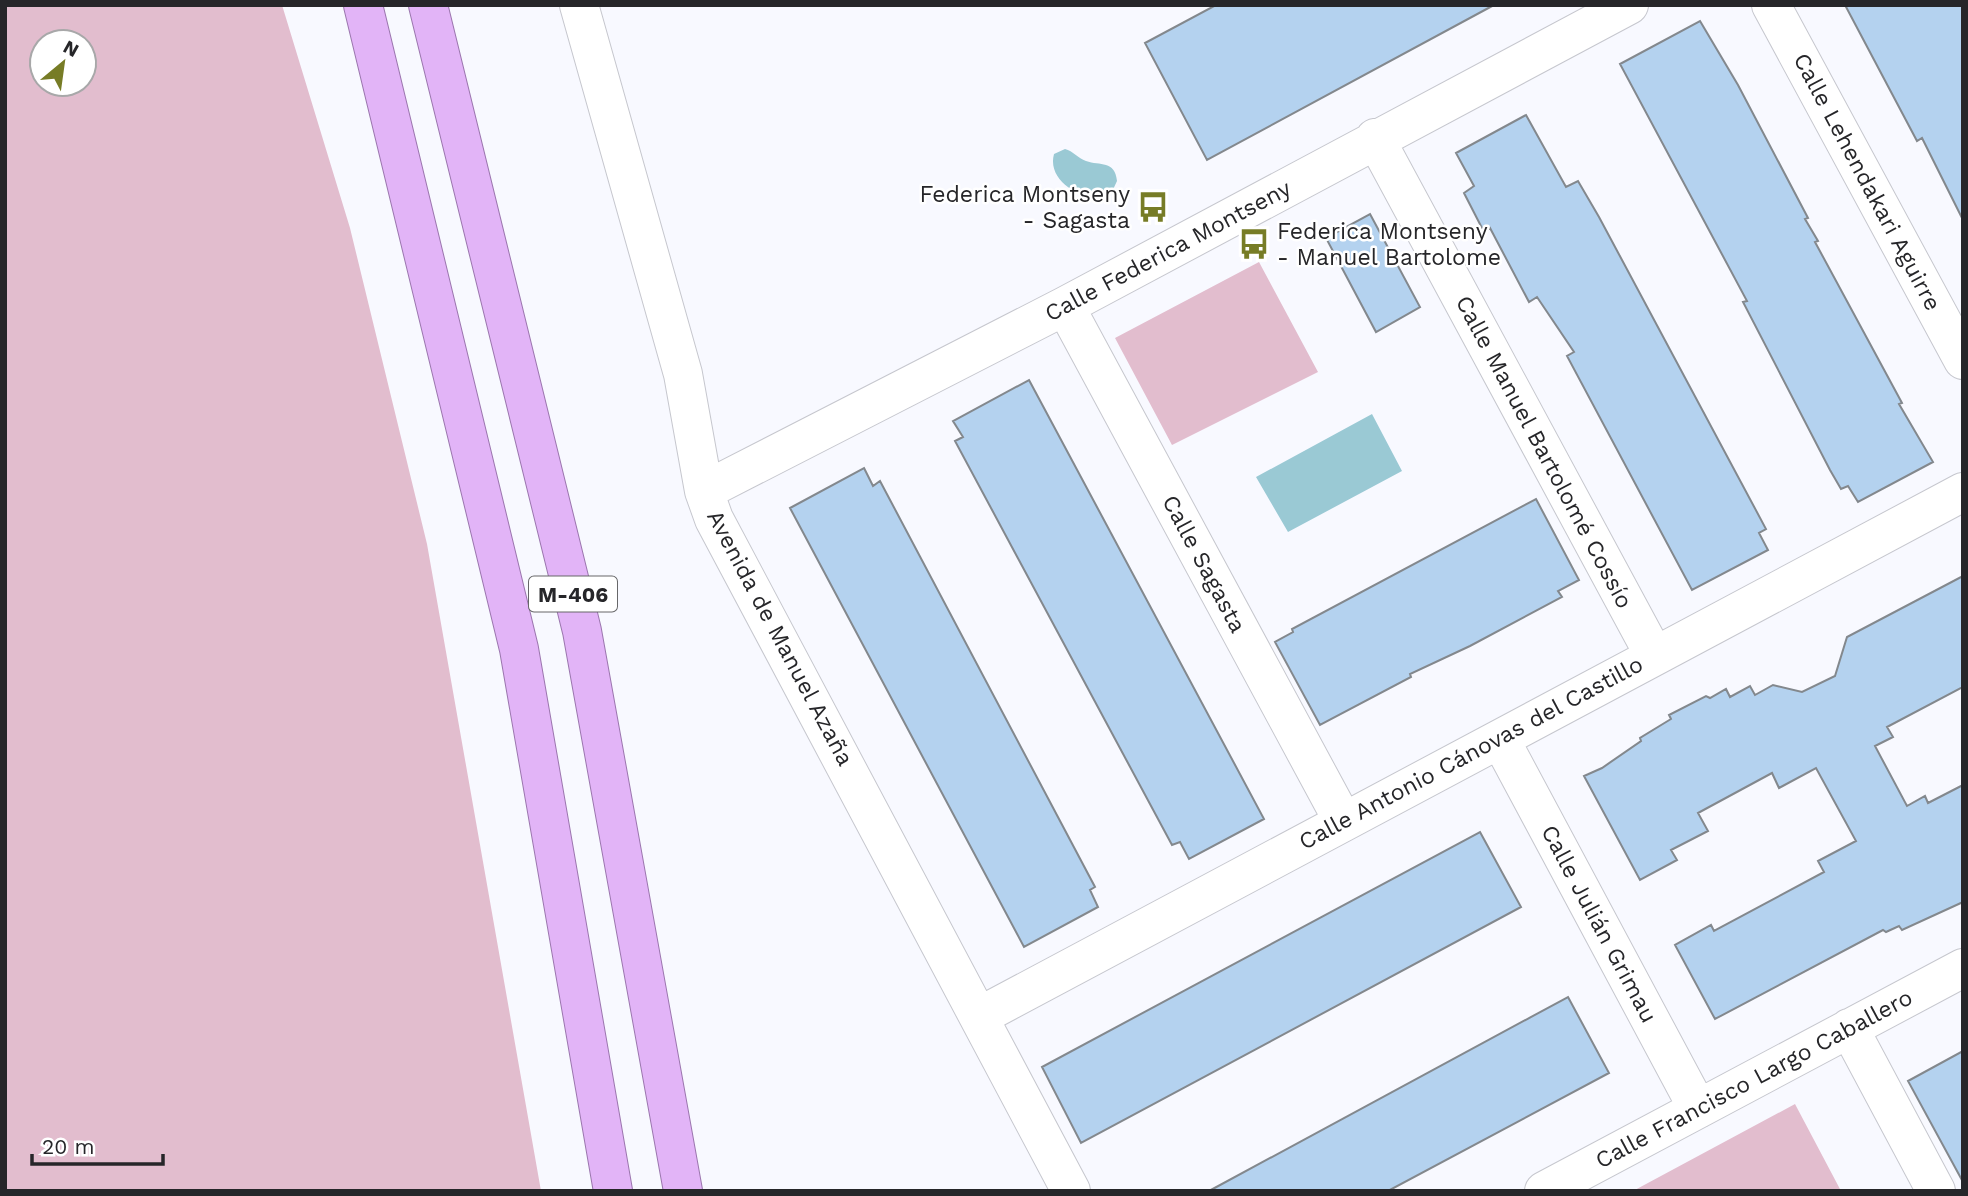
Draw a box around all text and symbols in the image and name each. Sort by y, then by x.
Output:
north arrow [28,28,98,98]
text: N [59,35,83,62]
street label: Calle Lehendakari Aguirre [1788,49,1946,315]
street label: Calle Federica Montseny [1040,175,1296,327]
place label: Federica Montseny - Sagasta [919,181,1130,234]
bus stop icon: Federica Montseny - Sagasta [1136,190,1170,224]
place label: Federica Montseny - Manuel Bartolome [1277,218,1501,271]
bus stop icon: Federica Montseny - Manuel Bartolome [1237,227,1271,261]
street label: Calle Manuel Bartolomé Cossío [1450,291,1638,613]
street label: Calle Sagasta [1157,491,1251,637]
street label: Avenida de Manuel Azaña [701,506,859,770]
road number: M-406 [529,576,617,612]
street label: Calle Antonio Cánovas del Castillo [1294,651,1648,855]
street label: Calle Julián Grimau [1535,821,1663,1027]
street label: Calle Francisco Largo Caballero [1591,984,1917,1174]
scale bar [32,1122,163,1166]
text: 20 m [42,1134,94,1159]

